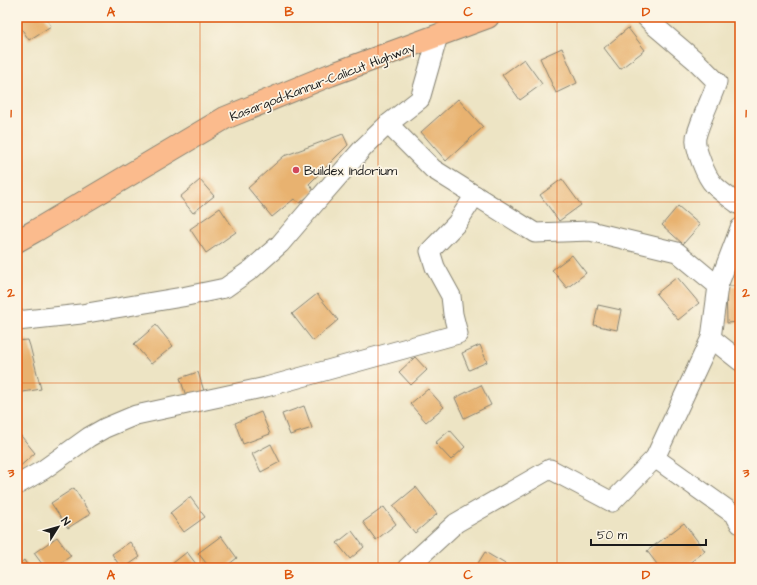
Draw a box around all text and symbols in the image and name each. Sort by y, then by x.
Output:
text: A [107,3,116,21]
text: B [284,3,294,21]
text: C [463,3,473,21]
text: D [642,3,651,21]
street label: Kasargod-Kannur-Calicut Highway [227,38,418,127]
text: 1 [10,104,12,122]
text: 1 [745,104,747,122]
place label: Buildex Indorium [304,162,398,180]
marker: Buildex Indorium [291,165,301,175]
text: 2 [6,284,15,302]
text: 2 [741,284,750,302]
text: 3 [7,464,15,482]
text: 3 [742,464,750,482]
north arrow [38,507,78,547]
text: N [58,514,74,529]
scale bar [591,521,706,547]
text: 50 m [597,527,628,544]
text: A [107,566,116,584]
text: B [284,566,294,584]
text: C [463,566,473,584]
text: D [642,566,651,584]

